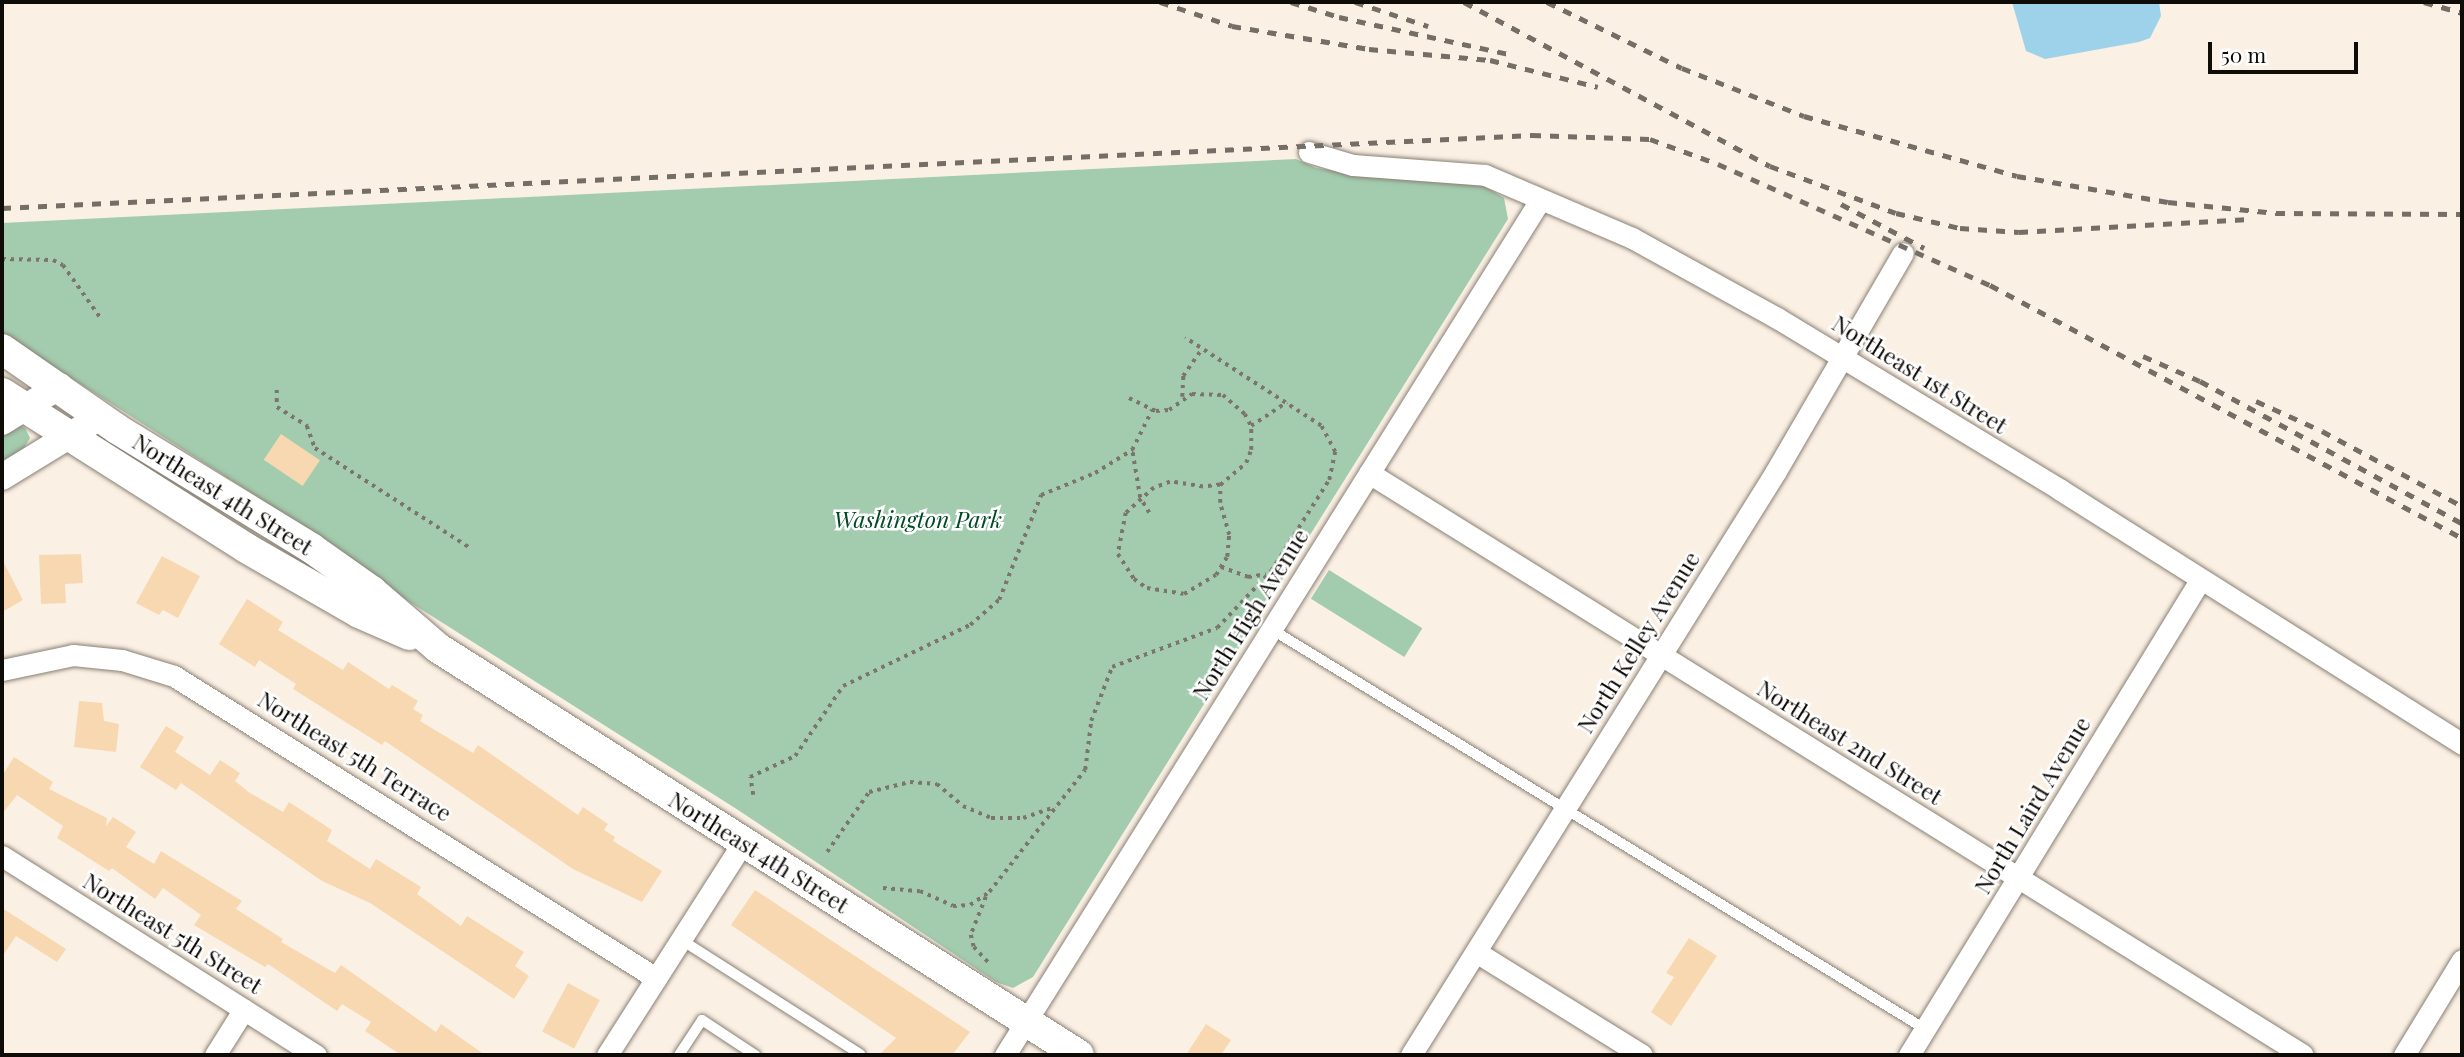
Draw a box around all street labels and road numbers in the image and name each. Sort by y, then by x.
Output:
street label: Northeast 1st Street [1827,309,2013,439]
street label: Northeast 4th Street [127,427,319,561]
street label: North High Avenue [1186,523,1314,705]
street label: North Kelley Avenue [1571,546,1705,738]
street label: Northeast 2nd Street [1752,674,1948,810]
street label: Northeast 5th Terrace [253,685,457,827]
street label: North Laird Avenue [1968,711,2096,899]
street label: Northeast 4th Street [663,785,855,919]
street label: Northeast 5th Street [78,867,268,999]

